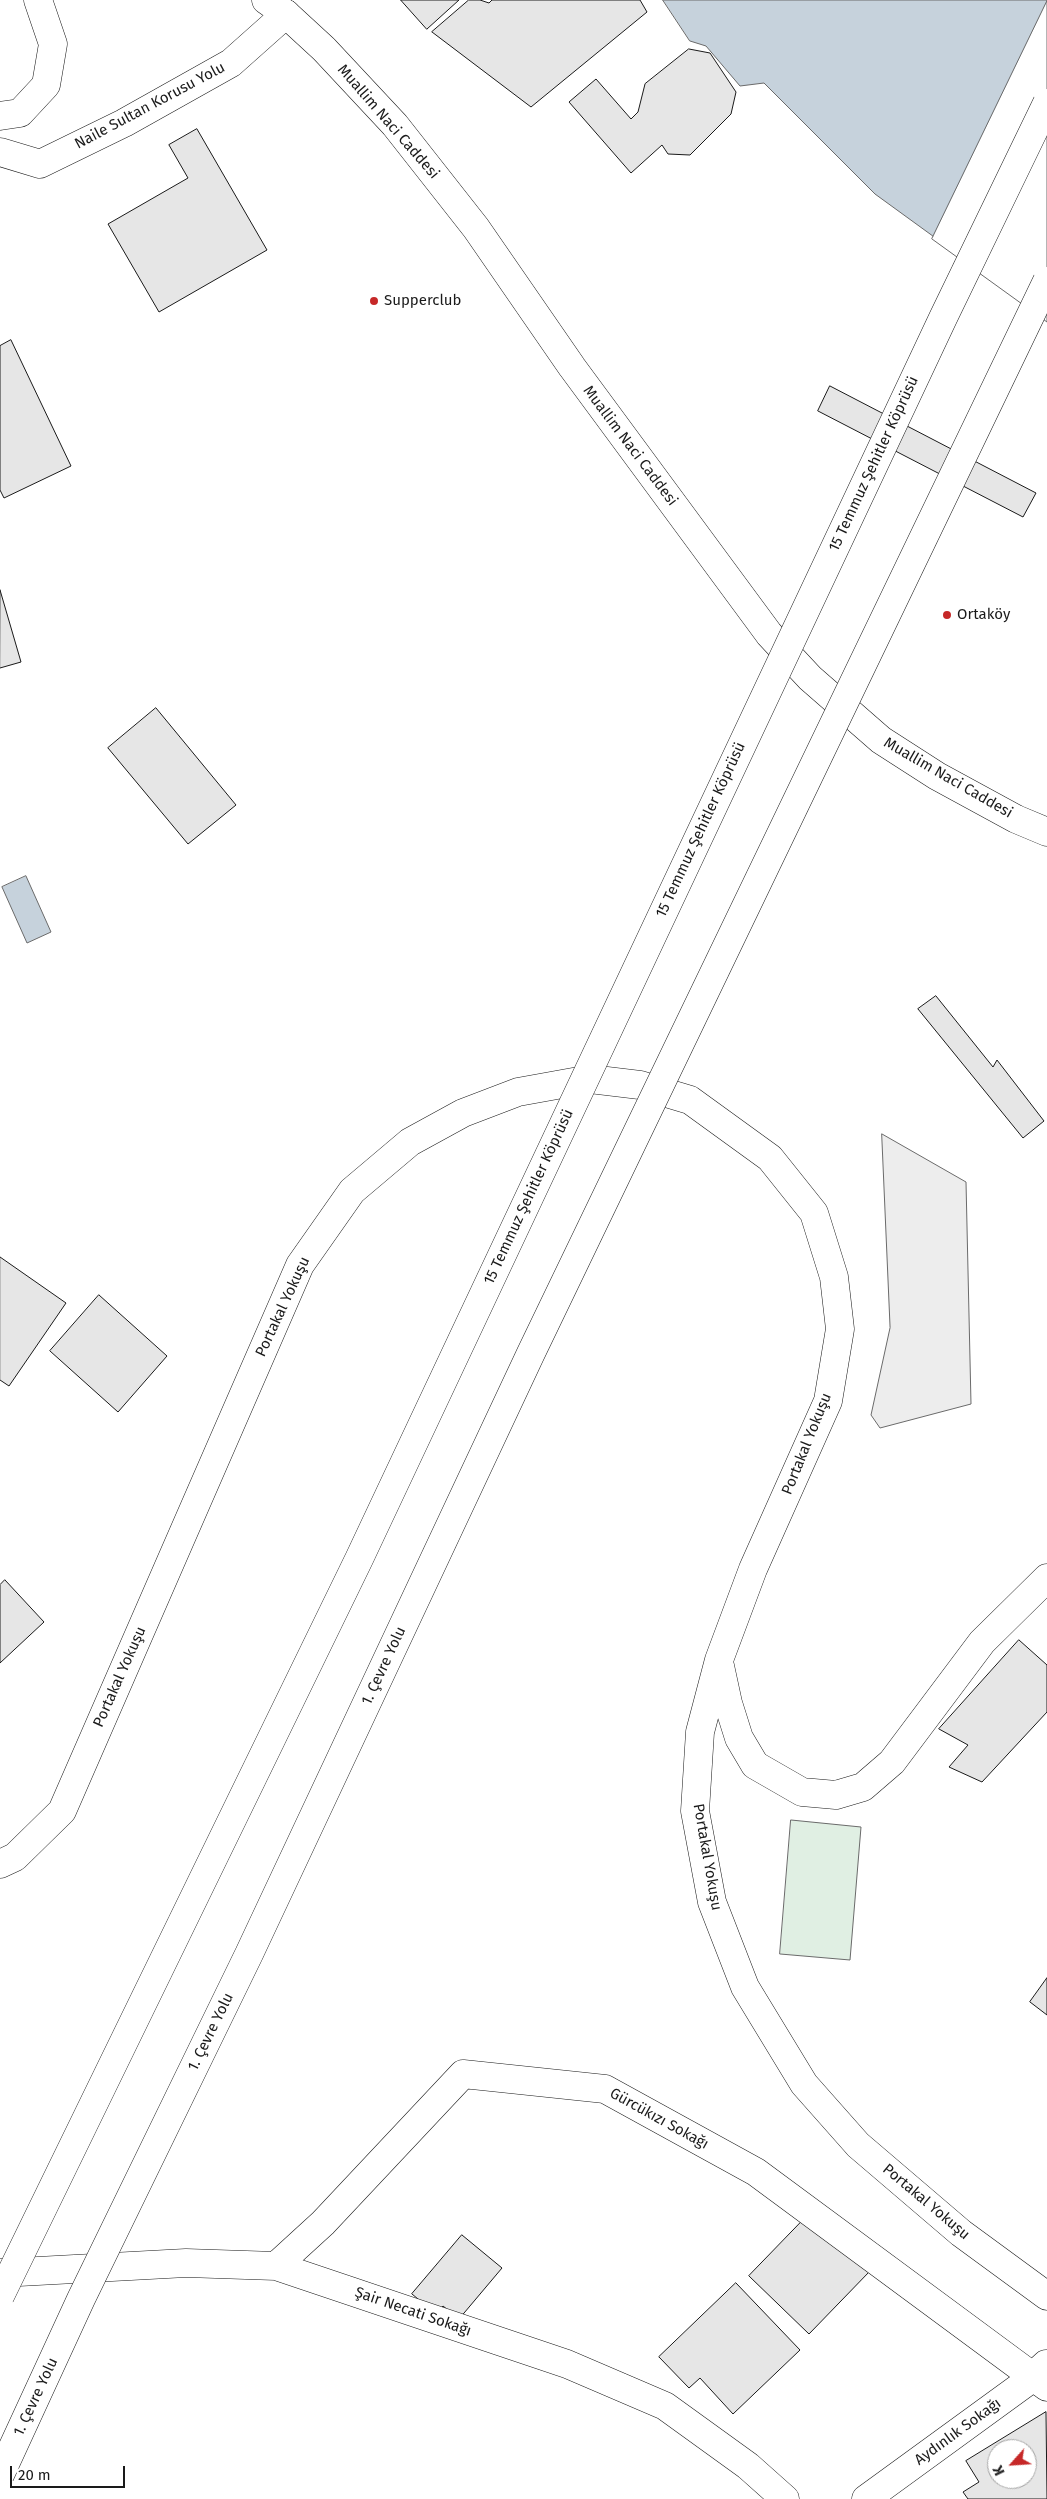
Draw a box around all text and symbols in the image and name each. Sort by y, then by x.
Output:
street label: Naile Sultan Korusu Yolu [72,59,228,153]
street label: Muallim Naci Caddesi [333,61,443,183]
place label: Supperclub [384,292,461,310]
marker: Supperclub [368,295,380,307]
street label: 15 Temmuz Şehitler Köprüsü [825,373,923,555]
street label: Muallim Naci Caddesi [579,382,681,510]
place label: Ortaköy [957,606,1010,624]
marker: Ortaköy [941,609,953,621]
street label: Muallim Naci Caddesi [880,734,1016,822]
street label: 15 Temmuz Şehitler Köprüsü [652,739,750,921]
street label: 15 Temmuz Şehitler Köprüsü [480,1106,578,1288]
street label: Portakal Yokuşu [252,1254,314,1360]
street label: Portakal Yokuşu [778,1390,836,1498]
street label: Portakal Yokuşu [90,1624,150,1730]
street label: 1. Çevre Yolu [358,1624,410,1708]
street label: Portakal Yokuşu [689,1802,725,1912]
street label: 1. Çevre Yolu [184,1990,238,2074]
street label: Gürcükızı Sokağı [606,2084,712,2154]
street label: Portakal Yokuşu [879,2160,973,2244]
street label: Şair Necati Sokağı [352,2284,474,2340]
street label: 1. Çevre Yolu [10,2355,62,2439]
street label: Aydınlık Sokağı [911,2395,1005,2469]
north arrow [987,2439,1037,2489]
scale bar [12,2456,128,2488]
text: K [989,2463,1009,2478]
text: 20 m [18,2466,51,2484]

